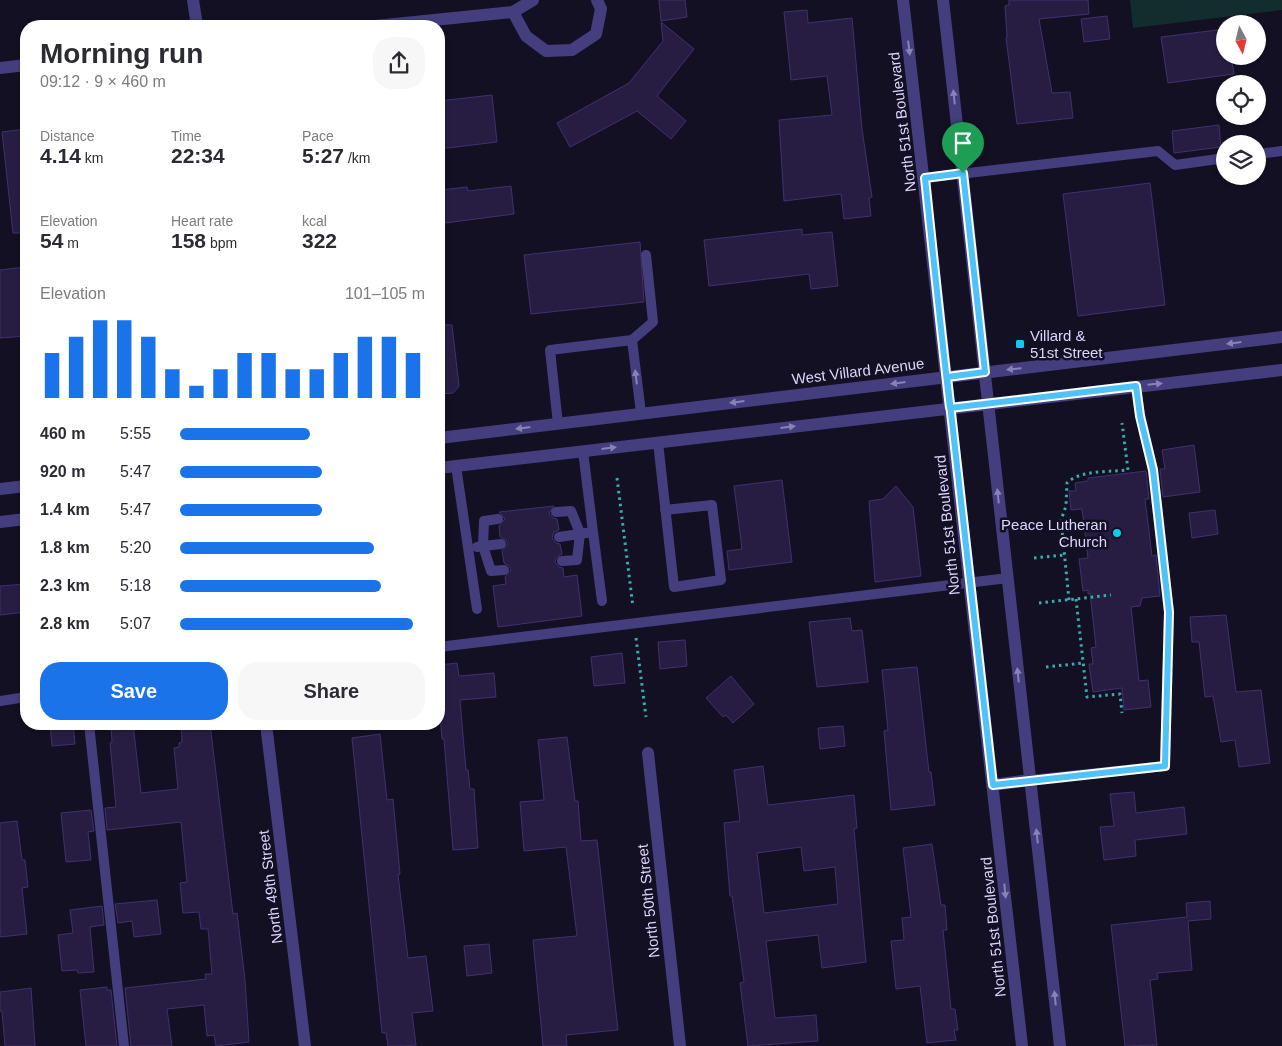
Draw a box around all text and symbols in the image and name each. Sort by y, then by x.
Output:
north arrow [1216,15,1266,65]
map controls [1216,15,1266,185]
button: share [373,37,425,89]
text: Morning run [40,38,203,69]
one-way arrow [905,41,913,57]
street label: North 51st Boulevard [885,51,919,193]
text: 09:12 · 9 × 460 m [40,73,166,90]
button: locate [1216,75,1266,125]
one-way arrow [950,89,958,105]
pin [942,122,984,173]
text: Distance [40,128,94,144]
text: Time [171,128,202,144]
text: Pace [302,128,334,144]
icon: arrive [949,129,977,157]
button: layers [1216,135,1266,185]
text: 4.14 [40,144,81,167]
text: 22:34 [171,144,225,167]
text: 5:27 [302,144,344,167]
text: km [81,150,103,166]
text: /km [344,150,370,166]
text: Elevation [40,213,98,229]
text: Heart rate [171,213,233,229]
text: kcal [302,213,327,229]
text: 54 [40,229,63,252]
text: 158 [171,229,206,252]
text: 322 [302,229,337,252]
text: m [63,235,79,251]
text: bpm [206,235,237,251]
text: Elevation [40,285,106,302]
text: 101–105 m [345,285,425,302]
place label: Villard & 51st Street [1030,327,1103,361]
marker: Villard & 51st Street [1014,338,1026,350]
one-way arrow [1225,339,1241,347]
street label: West Villard Avenue [791,354,925,388]
one-way arrow [1006,365,1022,373]
one-way arrow [632,369,640,385]
one-way arrow [890,379,906,387]
one-way arrow [1147,380,1163,388]
one-way arrow [729,398,745,406]
one-way arrow [780,423,796,431]
one-way arrow [515,424,531,432]
text: 460 m [40,425,85,442]
text: 5:55 [120,425,151,442]
one-way arrow [601,444,617,452]
street label: North 51st Boulevard [931,454,963,596]
text: 920 m [40,463,85,480]
text: 5:47 [120,463,151,480]
one-way arrow [994,487,1002,503]
text: 1.4 km [40,501,90,518]
text: 5:47 [120,501,151,518]
place label: Peace Lutheran Church [1001,516,1107,550]
marker: Peace Lutheran Church [1111,527,1123,539]
text: 1.8 km [40,539,90,556]
text: 5:20 [120,539,151,556]
text: 2.3 km [40,577,90,594]
text: 5:18 [120,577,151,594]
text: 2.8 km [40,615,90,632]
text: 5:07 [120,615,151,632]
button: Save [40,662,228,720]
button: Share [238,662,425,720]
one-way arrow [1014,666,1022,682]
street label: North 49th Street [255,828,285,945]
one-way arrow [1033,828,1041,844]
street label: North 50th Street [633,842,662,959]
street label: North 51st Boulevard [977,856,1009,998]
one-way arrow [1001,884,1009,900]
one-way arrow [1051,989,1059,1005]

